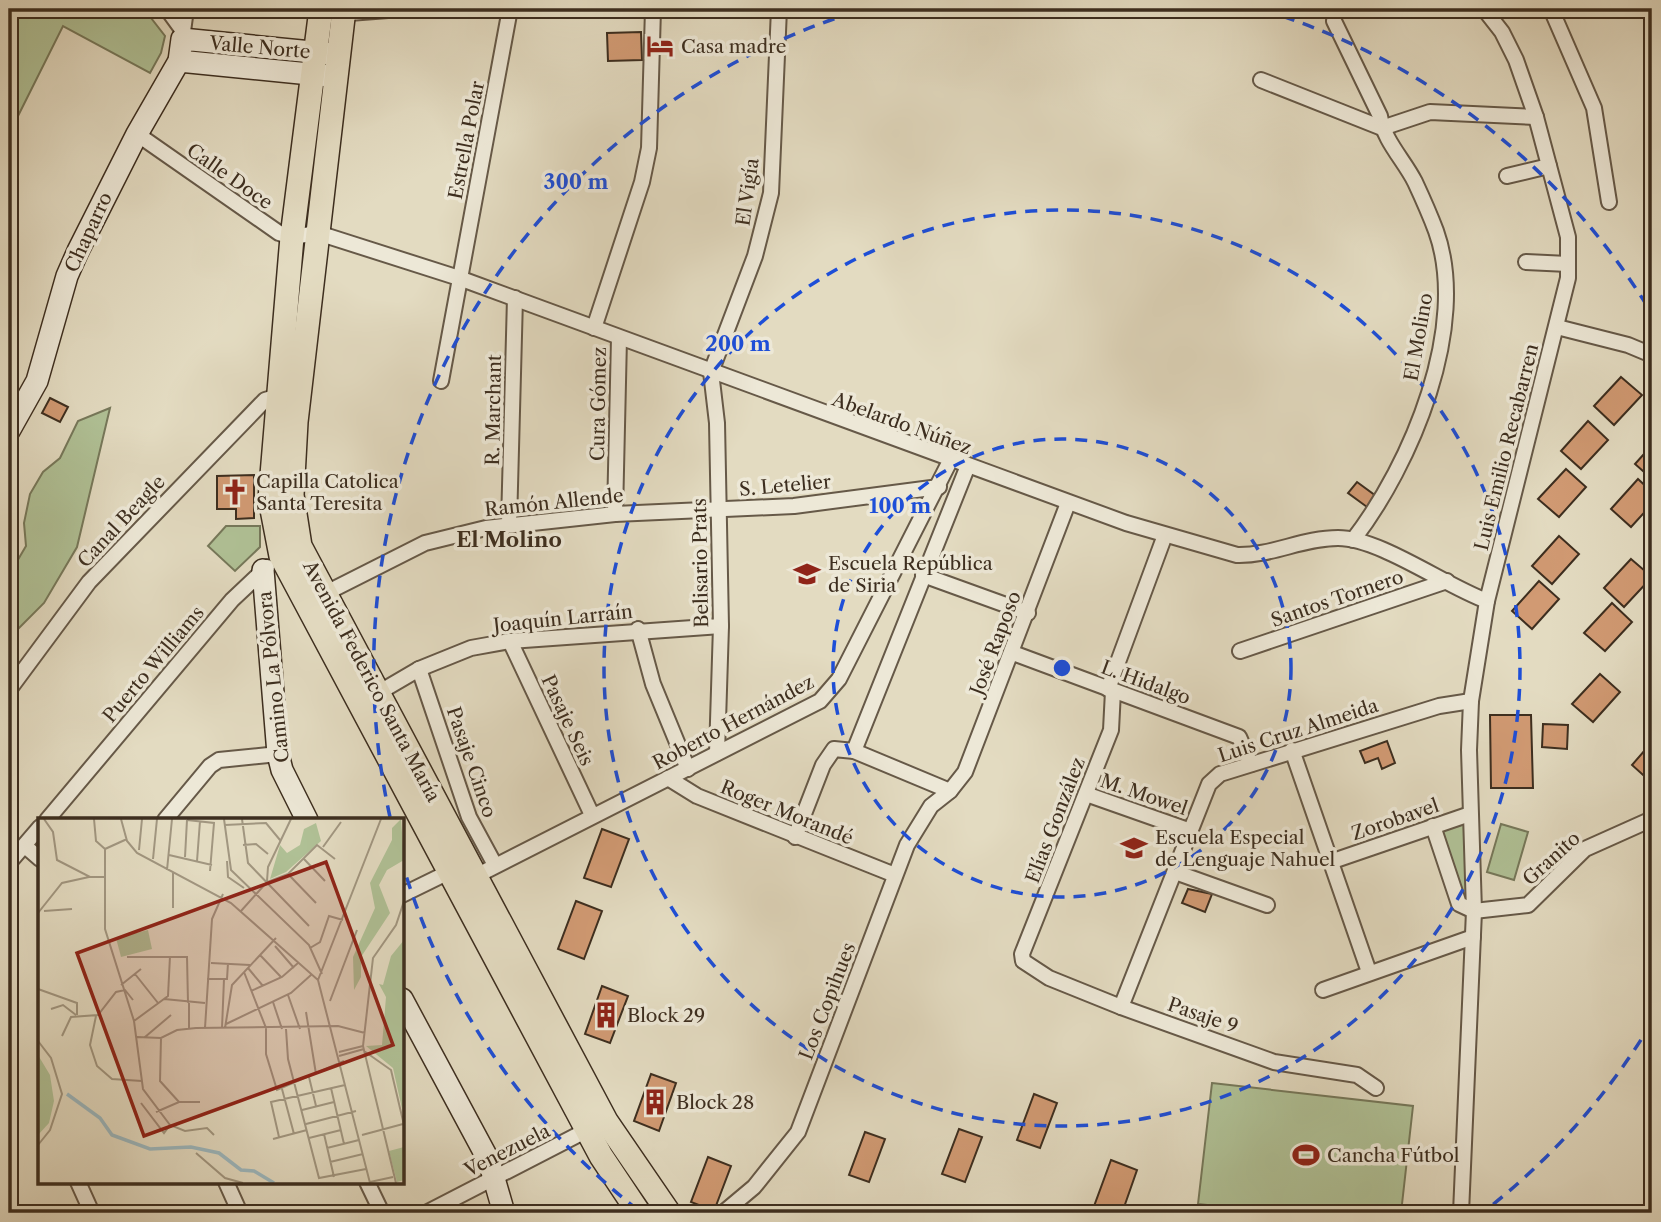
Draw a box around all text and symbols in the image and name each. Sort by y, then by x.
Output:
hotel icon: Casa madre [645,31,675,61]
street label: Valle Norte [208,32,311,63]
place label: Casa madre [681,35,786,58]
street label: Estrella Polar [444,79,489,201]
street label: Calle Doce [182,139,277,214]
street label: El Vigía [731,157,764,228]
text: 300 m [544,169,608,194]
street label: Chaparro [60,189,117,276]
street label: El Molino [1399,291,1438,383]
text: 200 m [705,331,771,356]
street label: Luis Emilio Recabarren [1470,341,1543,553]
street label: Cura Gómez [586,347,611,461]
street label: R. Marchant [481,354,506,466]
street label: Abelardo Núñez [828,387,975,459]
place label: Capilla Catolica Santa Teresita [256,470,399,515]
street label: S. Letelier [738,470,832,501]
street label: Canal Beagle [73,471,170,572]
church icon: Capilla Catolica Santa Teresita [220,477,250,507]
street label: Ramón Allende [483,484,625,521]
text: 100 m [869,493,931,518]
street label: Belisario Prats [688,498,713,628]
district label: El Molino [456,527,562,552]
place label: Escuela República de Siria [828,552,993,597]
street label: Avenida Federico Santa María [298,556,445,806]
school or university icon: Escuela República de Siria [792,559,822,589]
street label: Santos Tornero [1268,565,1406,632]
street label: José Raposo [964,588,1026,701]
street label: Camino La Pólvora [253,590,294,764]
street label: Joaquín Larraín [489,600,634,638]
street label: Puerto Williams [98,601,209,727]
centre of rings [1050,656,1074,680]
street label: L. Hidalgo [1098,656,1194,709]
street label: Roberto Hernández [649,670,818,775]
street label: Pasaje Seis [536,671,599,769]
street label: Luis Cruz Almeida [1215,694,1381,767]
street label: Pasaje Cinco [442,704,501,821]
street label: Elías González [1021,754,1090,886]
street label: M. Mowel [1097,769,1191,820]
street label: Roger Morandé [717,775,857,850]
street label: Zorobavel [1348,794,1442,845]
inset map [38,818,404,1184]
place label: Escuela Especial de Lenguaje Nahuel [1155,826,1336,871]
street label: Granito [1518,827,1585,890]
school or university icon: Escuela Especial de Lenguaje Nahuel [1119,833,1149,863]
street label: Los Copihues [795,939,860,1063]
street label: Pasaje 9 [1165,993,1241,1038]
building icon: Block 29 [591,1000,621,1030]
place label: Block 29 [627,1004,705,1027]
building icon: Block 28 [640,1087,670,1117]
place label: Block 28 [676,1091,754,1114]
street label: Venezuela [460,1119,554,1182]
sports icon: Cancha Fútbol [1291,1140,1321,1170]
place label: Cancha Fútbol [1327,1144,1460,1167]

